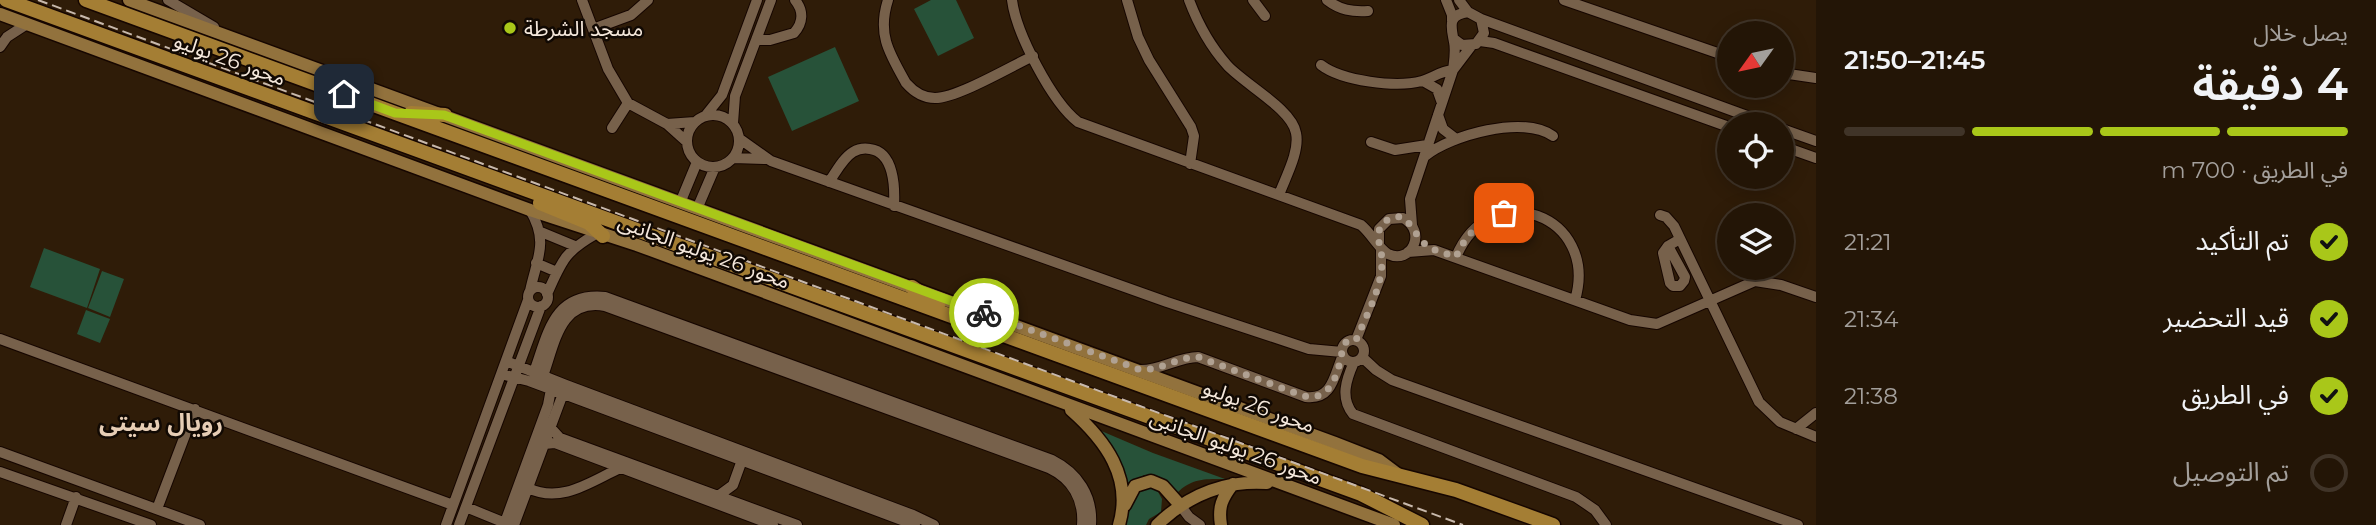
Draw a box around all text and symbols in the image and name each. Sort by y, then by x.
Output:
place label: مسجد الشرطة [524,16,643,41]
text: يصل خلال [2253,19,2348,47]
marker: مسجد الشرطة [502,20,518,36]
north arrow [1717,21,1794,98]
map controls [1717,21,1794,280]
street label: محور 26 يوليو [171,27,289,91]
text: 21:45–21:50 [1844,44,1985,76]
text: 4 دقيقة [2192,55,2348,112]
pin [314,64,374,124]
icon: home [325,75,363,113]
button: locate [1717,112,1794,189]
text: في الطريق · 700 m [2161,156,2348,184]
pin [1474,183,1534,243]
icon: bag [1485,194,1523,232]
button: layers [1717,203,1794,280]
street label: محور 26 يوليو الجانبى [615,208,793,294]
icon: check [2310,223,2348,261]
text: تم التأكيد [2195,225,2289,257]
text: 21:21 [1844,228,1892,256]
courier [949,278,1019,348]
icon: bike [965,294,1003,332]
icon: check [2310,300,2348,338]
text: قيد التحضير [2163,302,2289,334]
text: 21:34 [1844,305,1898,333]
street label: محور 26 يوليو [1200,374,1318,438]
icon: check [2310,377,2348,415]
text: في الطريق [2182,379,2289,411]
text: 21:38 [1844,382,1898,410]
street label: محور 26 يوليو الجانبى [1147,404,1325,490]
district label: رويال سيتى [99,408,223,437]
text: تم التوصيل [2173,456,2289,488]

